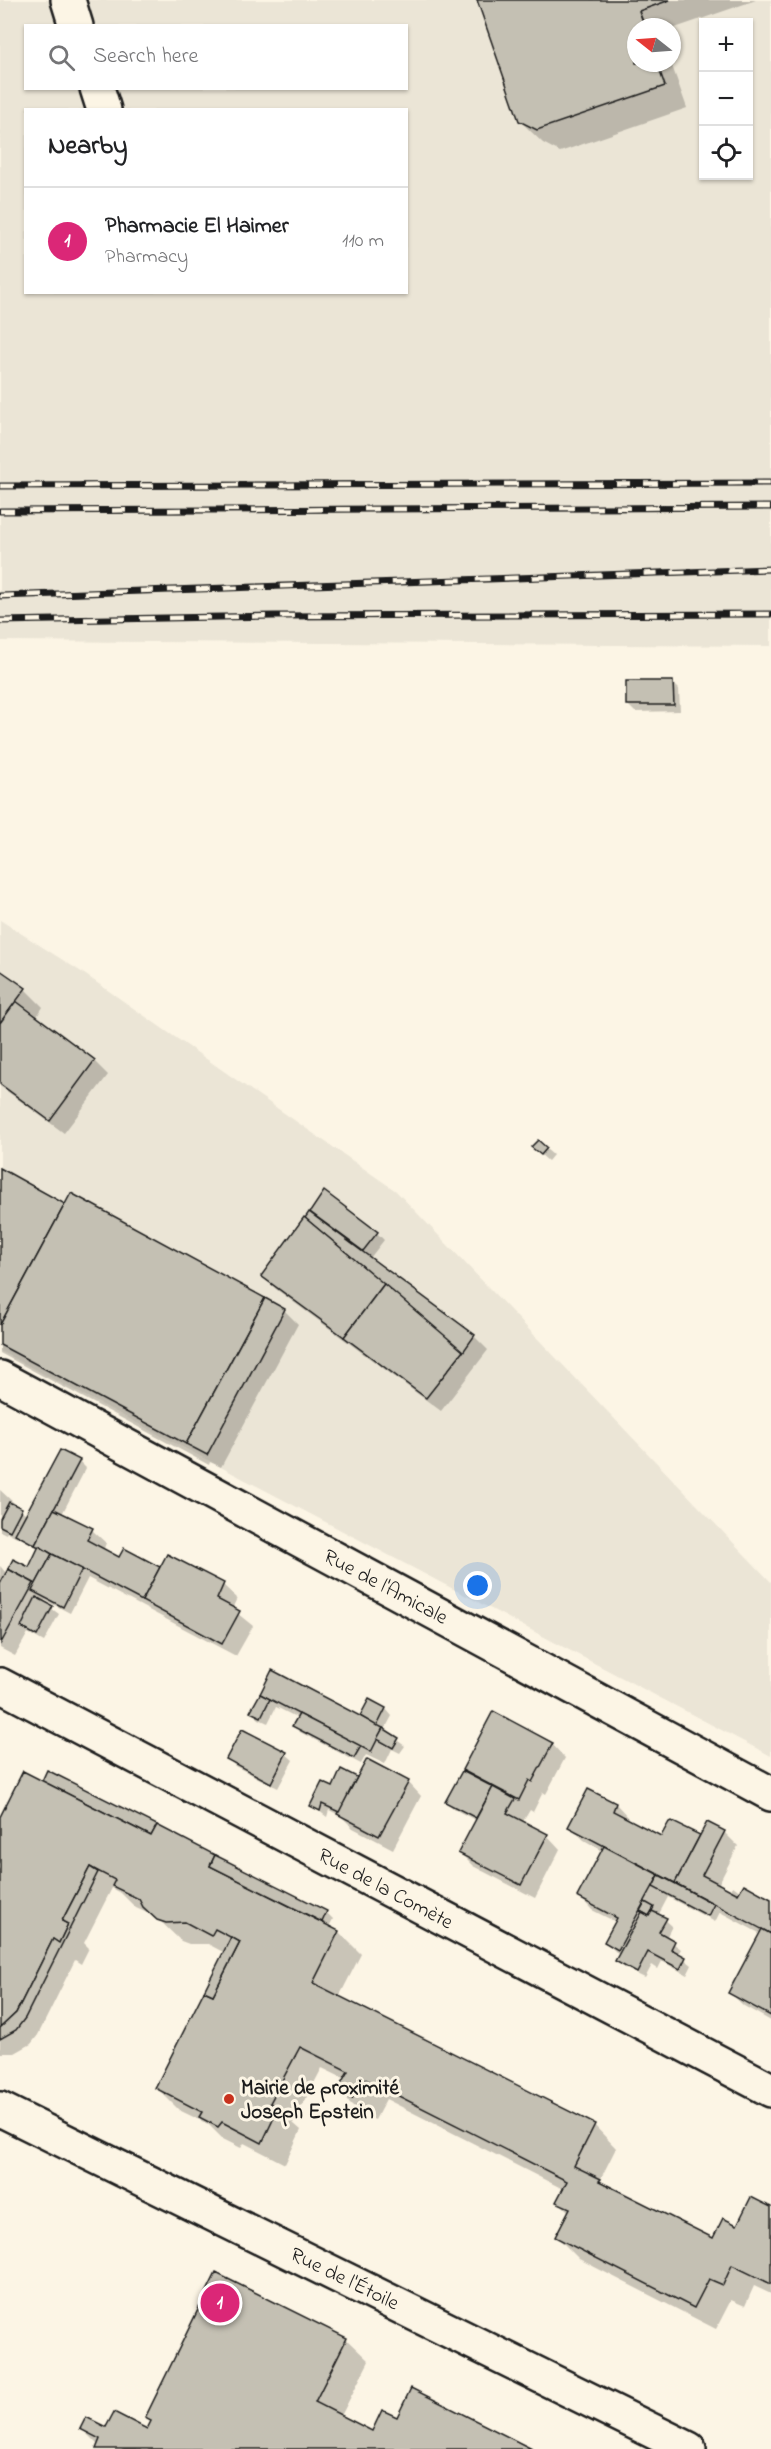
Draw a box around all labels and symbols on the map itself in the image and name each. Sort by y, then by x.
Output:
north arrow [627,18,681,72]
street label: Rue de l'Amicale [318,1542,453,1633]
your location [463,1571,492,1600]
street label: Rue de la Comète [312,1841,459,1938]
place label: Mairie de proximité Joseph Epstein [241,2074,399,2128]
marker: Mairie de proximité Joseph Epstein [222,2092,236,2106]
street label: Rue de l'Étoile [285,2240,404,2319]
pin: 1 [200,2280,240,2326]

